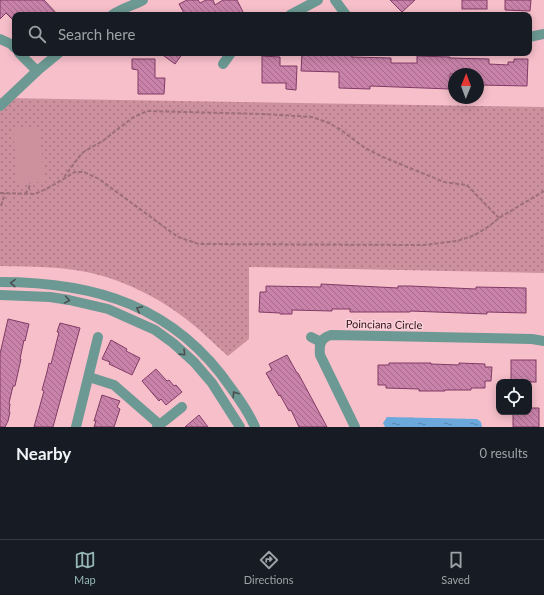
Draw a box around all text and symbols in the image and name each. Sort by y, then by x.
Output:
search box [12,12,532,56]
icon: search [26,23,48,45]
text: Search here [58,25,135,43]
north arrow [448,68,484,104]
one-way arrow [10,278,16,287]
one-way arrow [64,295,70,303]
one-way arrow [136,306,143,314]
street label: Poinciana Circle [346,317,423,331]
one-way arrow [178,348,186,355]
map controls [496,379,532,415]
button: locate [496,379,532,415]
one-way arrow [233,391,240,398]
text: Nearby [16,443,71,464]
text: 0 results [480,445,528,461]
tab: Map [74,549,96,586]
tab: Directions [244,549,293,586]
tab: Saved [441,549,470,586]

